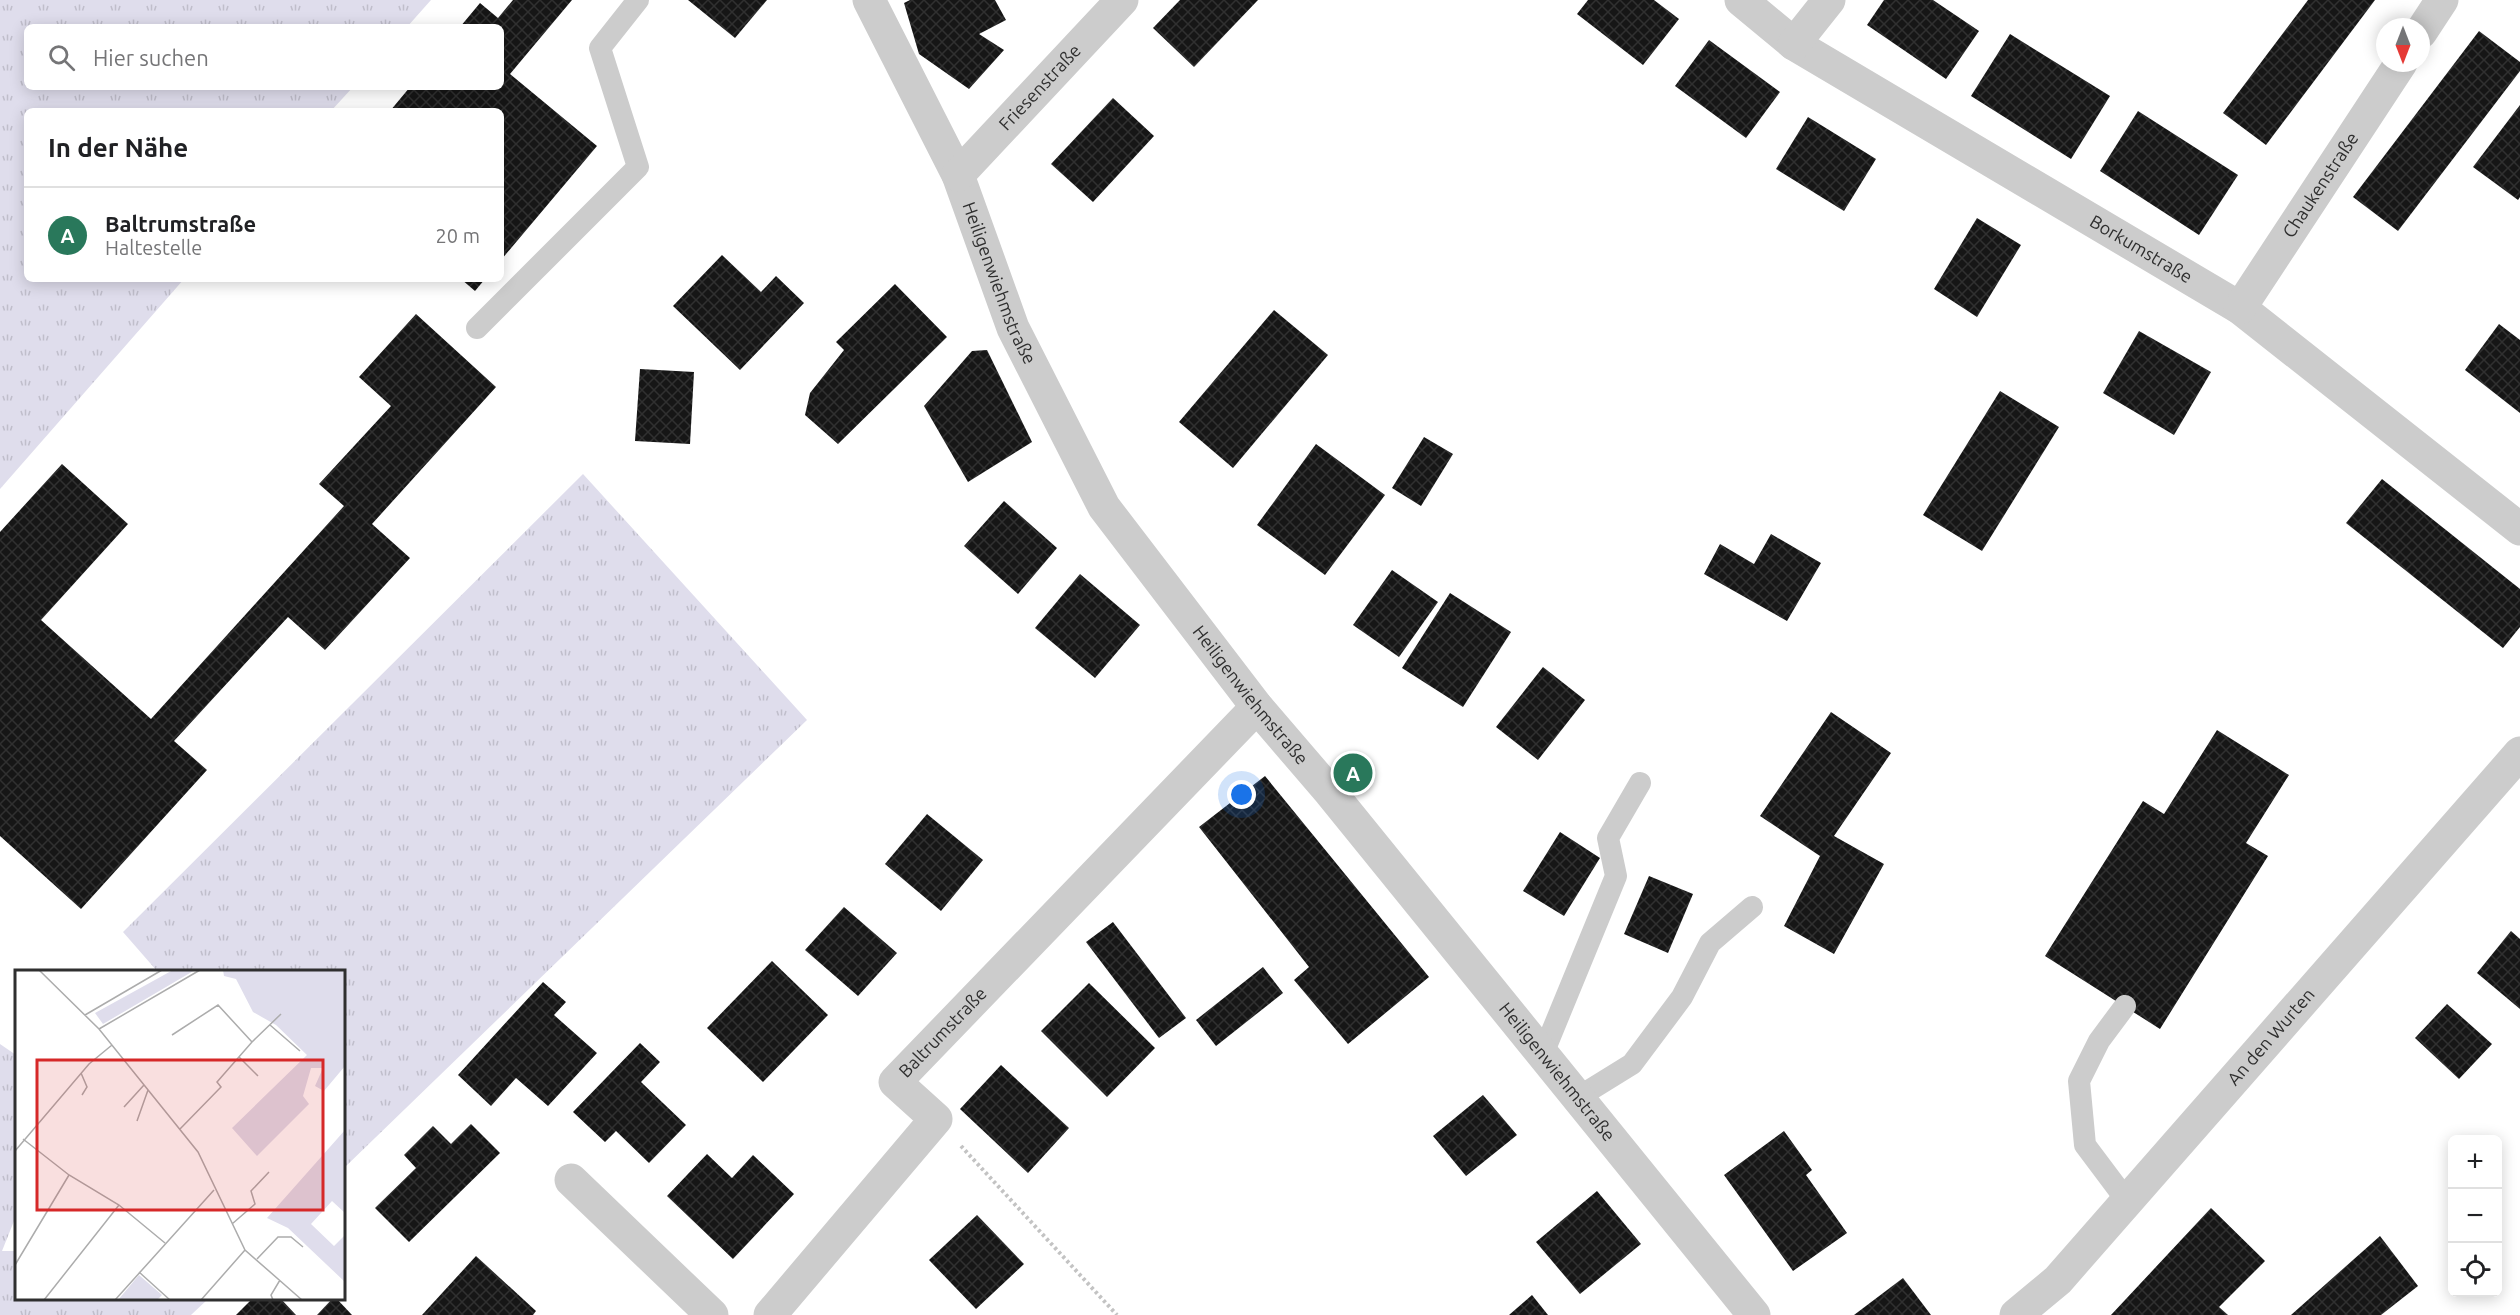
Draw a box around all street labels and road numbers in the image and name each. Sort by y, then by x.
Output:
street label: Friesenstraße [994,40,1084,134]
street label: Chaukenstraße [2278,128,2362,241]
street label: Heiligenwiehmstraße [960,199,1041,367]
street label: Borkumstraße [2087,210,2196,286]
street label: Heiligenwiehmstraße [1189,621,1313,768]
street label: Baltrumstraße [894,983,990,1081]
street label: An den Wurten [2223,984,2318,1089]
street label: Heiligenwiehmstraße [1496,998,1620,1145]

